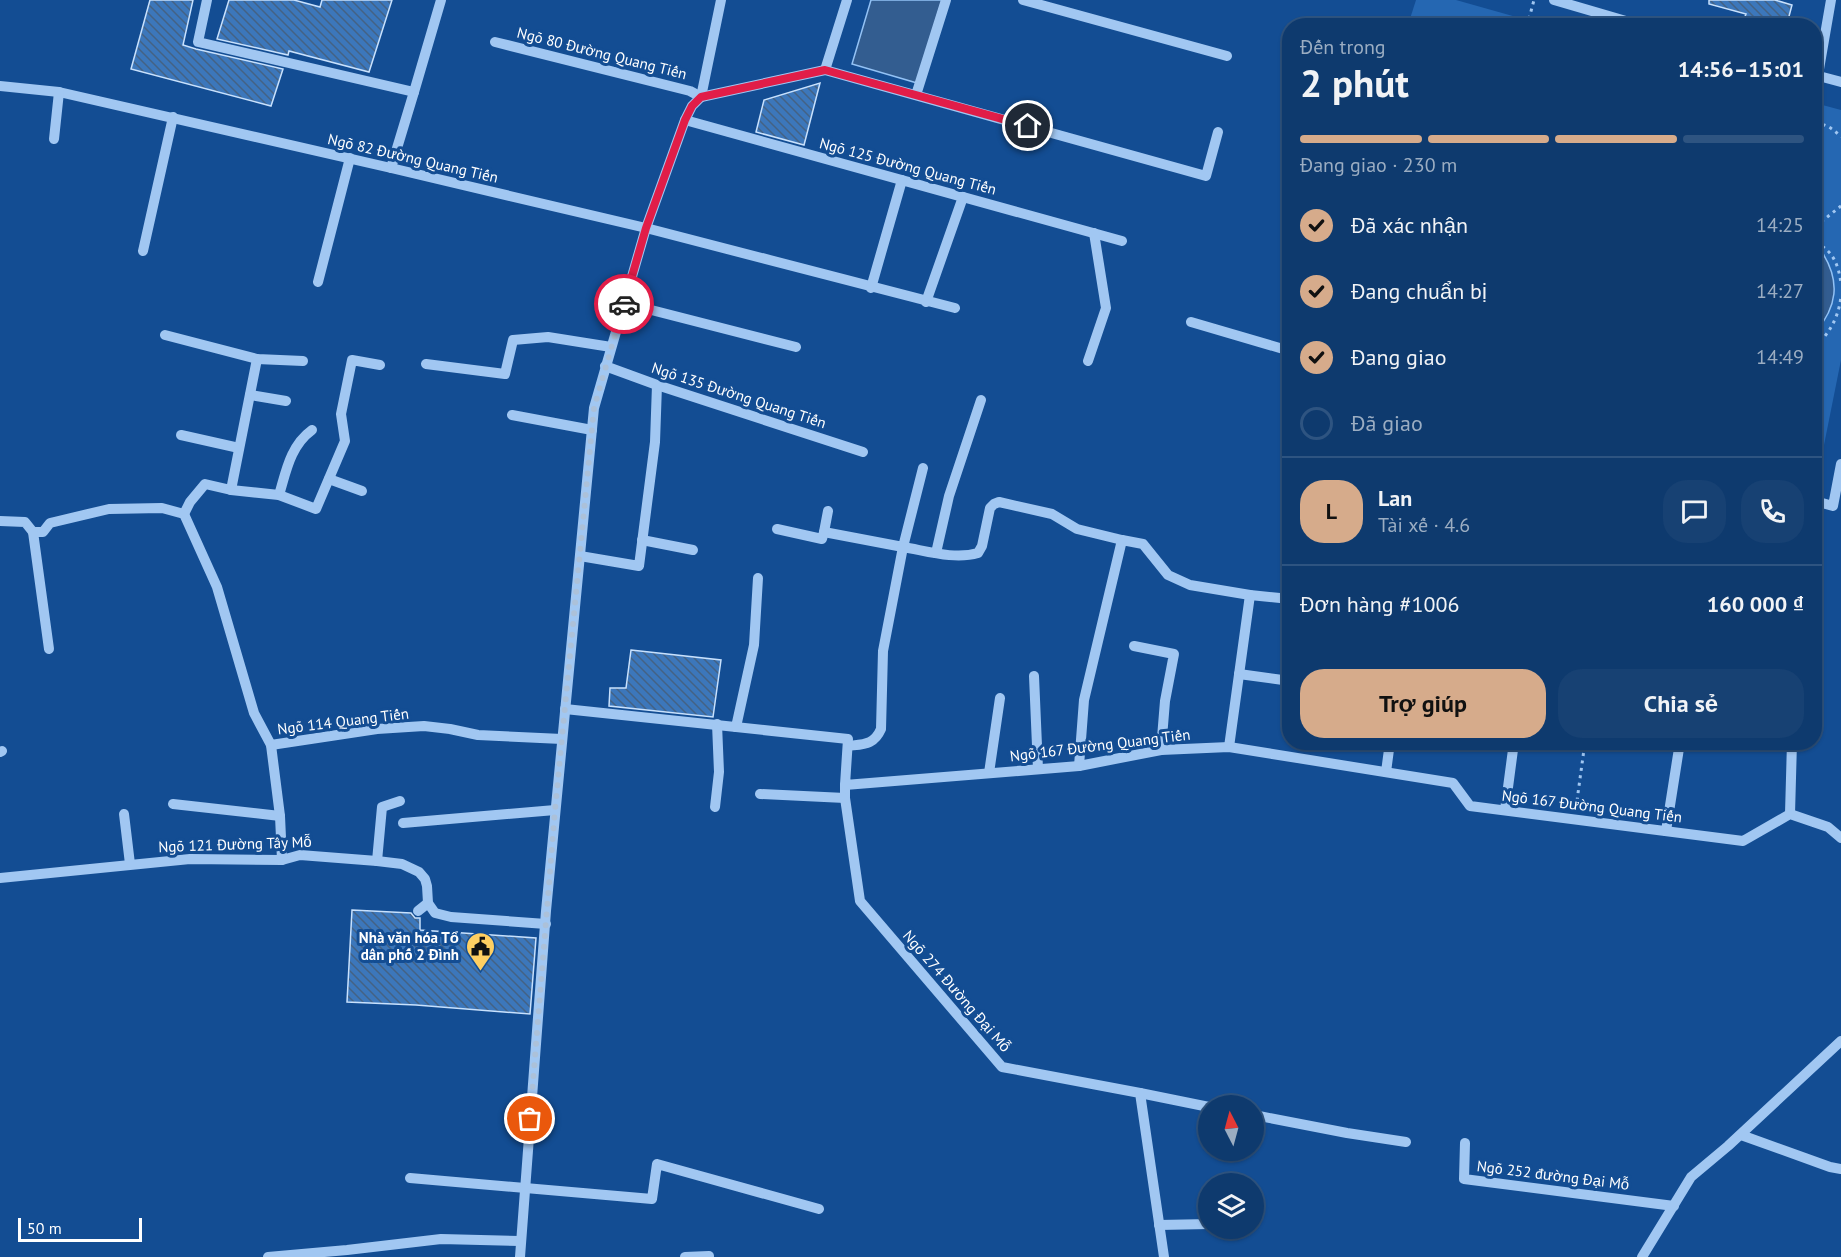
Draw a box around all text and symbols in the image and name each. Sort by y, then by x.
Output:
street label: Ngõ 80 Đường Quang Tiến [515,23,689,83]
text: Đến trong [1300,34,1386,60]
text: 14:56–15:01 [1678,55,1804,83]
text: 2 phút [1300,57,1409,108]
pin [1002,100,1053,151]
icon: home [1011,109,1044,142]
street label: Ngõ 82 Đường Quang Tiến [326,129,500,187]
street label: Ngõ 125 Đường Quang Tiến [817,133,999,199]
text: Đang giao · 230 m [1300,152,1457,178]
icon: check [1300,209,1333,242]
text: Đã xác nhận [1351,211,1468,239]
text: 14:25 [1756,212,1804,238]
courier [594,274,654,334]
icon: check [1300,275,1333,308]
text: Đang chuẩn bị [1351,277,1487,305]
text: 14:27 [1756,278,1804,304]
icon: car [608,288,641,321]
icon: check [1300,341,1333,374]
text: Đang giao [1351,343,1447,371]
text: 14:49 [1756,344,1804,370]
street label: Ngõ 135 Đường Quang Tiến [649,358,829,432]
text: Đã giao [1351,409,1423,437]
button: chat [1663,480,1726,543]
button: phone [1741,480,1804,543]
text: Lan [1378,484,1412,512]
text: L [1326,497,1337,525]
text: Tài xế · 4.6 [1378,512,1470,538]
text: Đơn hàng #1006 [1300,590,1459,618]
text: 160 000 ₫ [1707,590,1804,618]
button: Trợ giúp [1300,669,1546,738]
button: Chia sẻ [1558,669,1804,738]
street label: Ngõ 114 Quang Tiến [276,703,410,739]
street label: Ngõ 167 Đường Quang Tiến [1009,724,1191,766]
street label: Ngõ 167 Đường Quang Tiến [1501,785,1683,827]
street label: Ngõ 121 Đường Tây Mỗ [158,832,312,856]
street label: Ngõ 274 Đường Đại Mỗ [899,926,1015,1056]
place label: Nhà văn hóa Tổ dân phố 2 Đình [359,928,459,964]
public building icon: Nhà văn hóa Tổ dân phố 2 Đình [464,930,496,972]
pin [504,1093,555,1144]
north arrow [1198,1095,1264,1161]
map controls [1198,1095,1264,1239]
icon: bag [513,1102,546,1135]
street label: Ngõ 252 đường Đại Mỗ [1476,1156,1630,1194]
button: layers [1198,1173,1264,1239]
scale bar [18,1215,142,1242]
text: 50 m [27,1218,62,1238]

